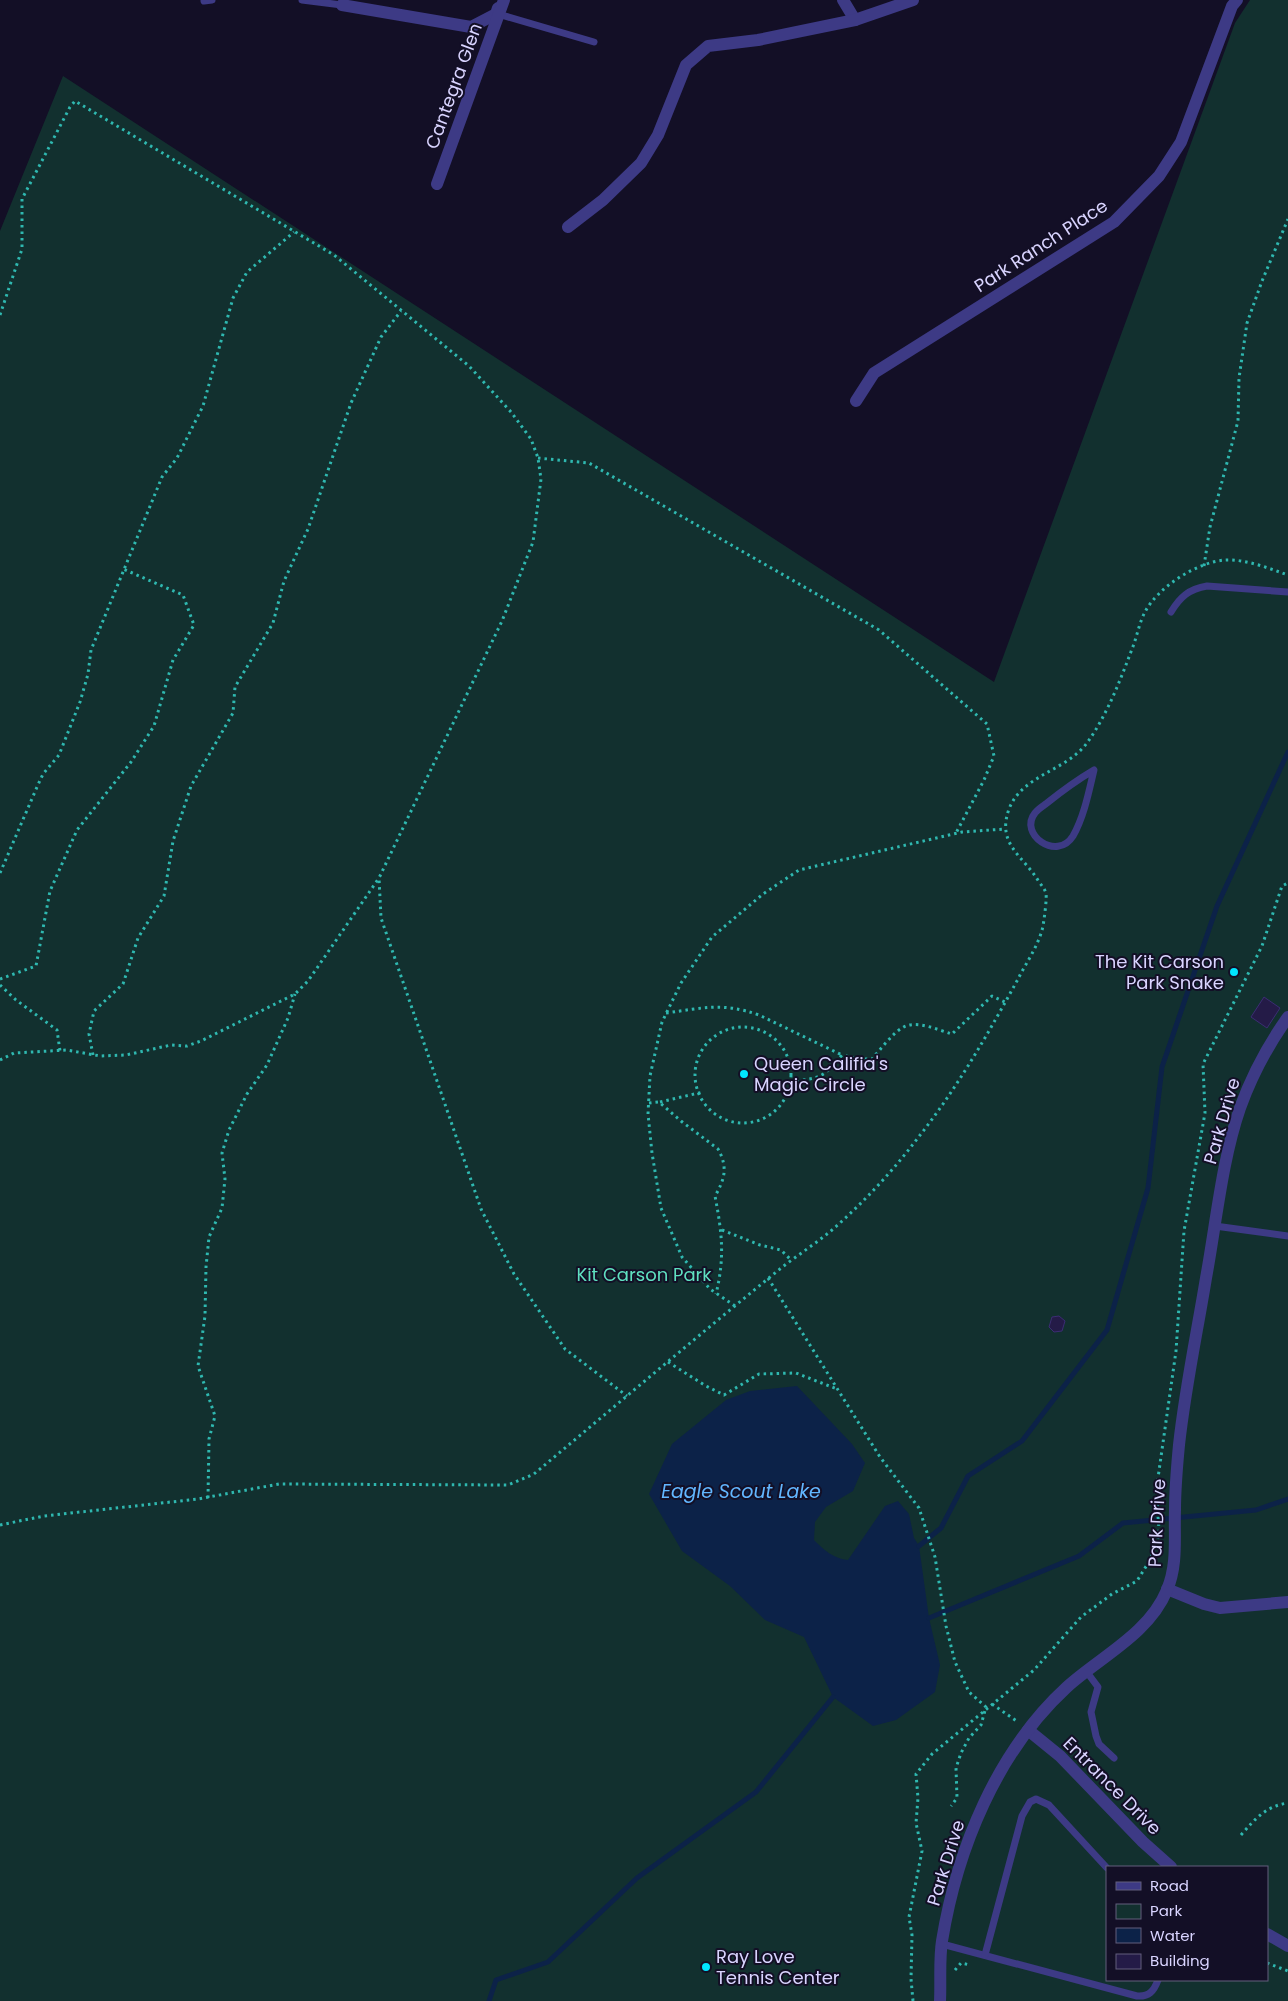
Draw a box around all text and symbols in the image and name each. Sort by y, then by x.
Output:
street label: Cantegra Glen [419,19,488,152]
street label: Park Ranch Place [969,193,1112,298]
place label: The Kit Carson Park Snake [1095,949,1224,995]
marker: The Kit Carson Park Snake [1228,966,1240,978]
place label: Queen Califia's Magic Circle [754,1051,888,1097]
marker: Queen Califia's Magic Circle [738,1068,750,1080]
street label: Park Drive [1197,1075,1246,1167]
park label: Kit Carson Park [576,1262,712,1287]
water label: Eagle Scout Lake [661,1478,821,1505]
street label: Park Drive [1142,1478,1171,1568]
street label: Entrance Drive [1058,1731,1167,1840]
street label: Park Drive [921,1817,970,1909]
legend [1106,1866,1268,1981]
text: Road [1150,1875,1189,1896]
text: Park [1150,1900,1182,1921]
text: Water [1150,1925,1196,1946]
place label: Ray Love Tennis Center [716,1944,840,1990]
text: Building [1150,1950,1210,1971]
marker: Ray Love Tennis Center [700,1961,712,1973]

